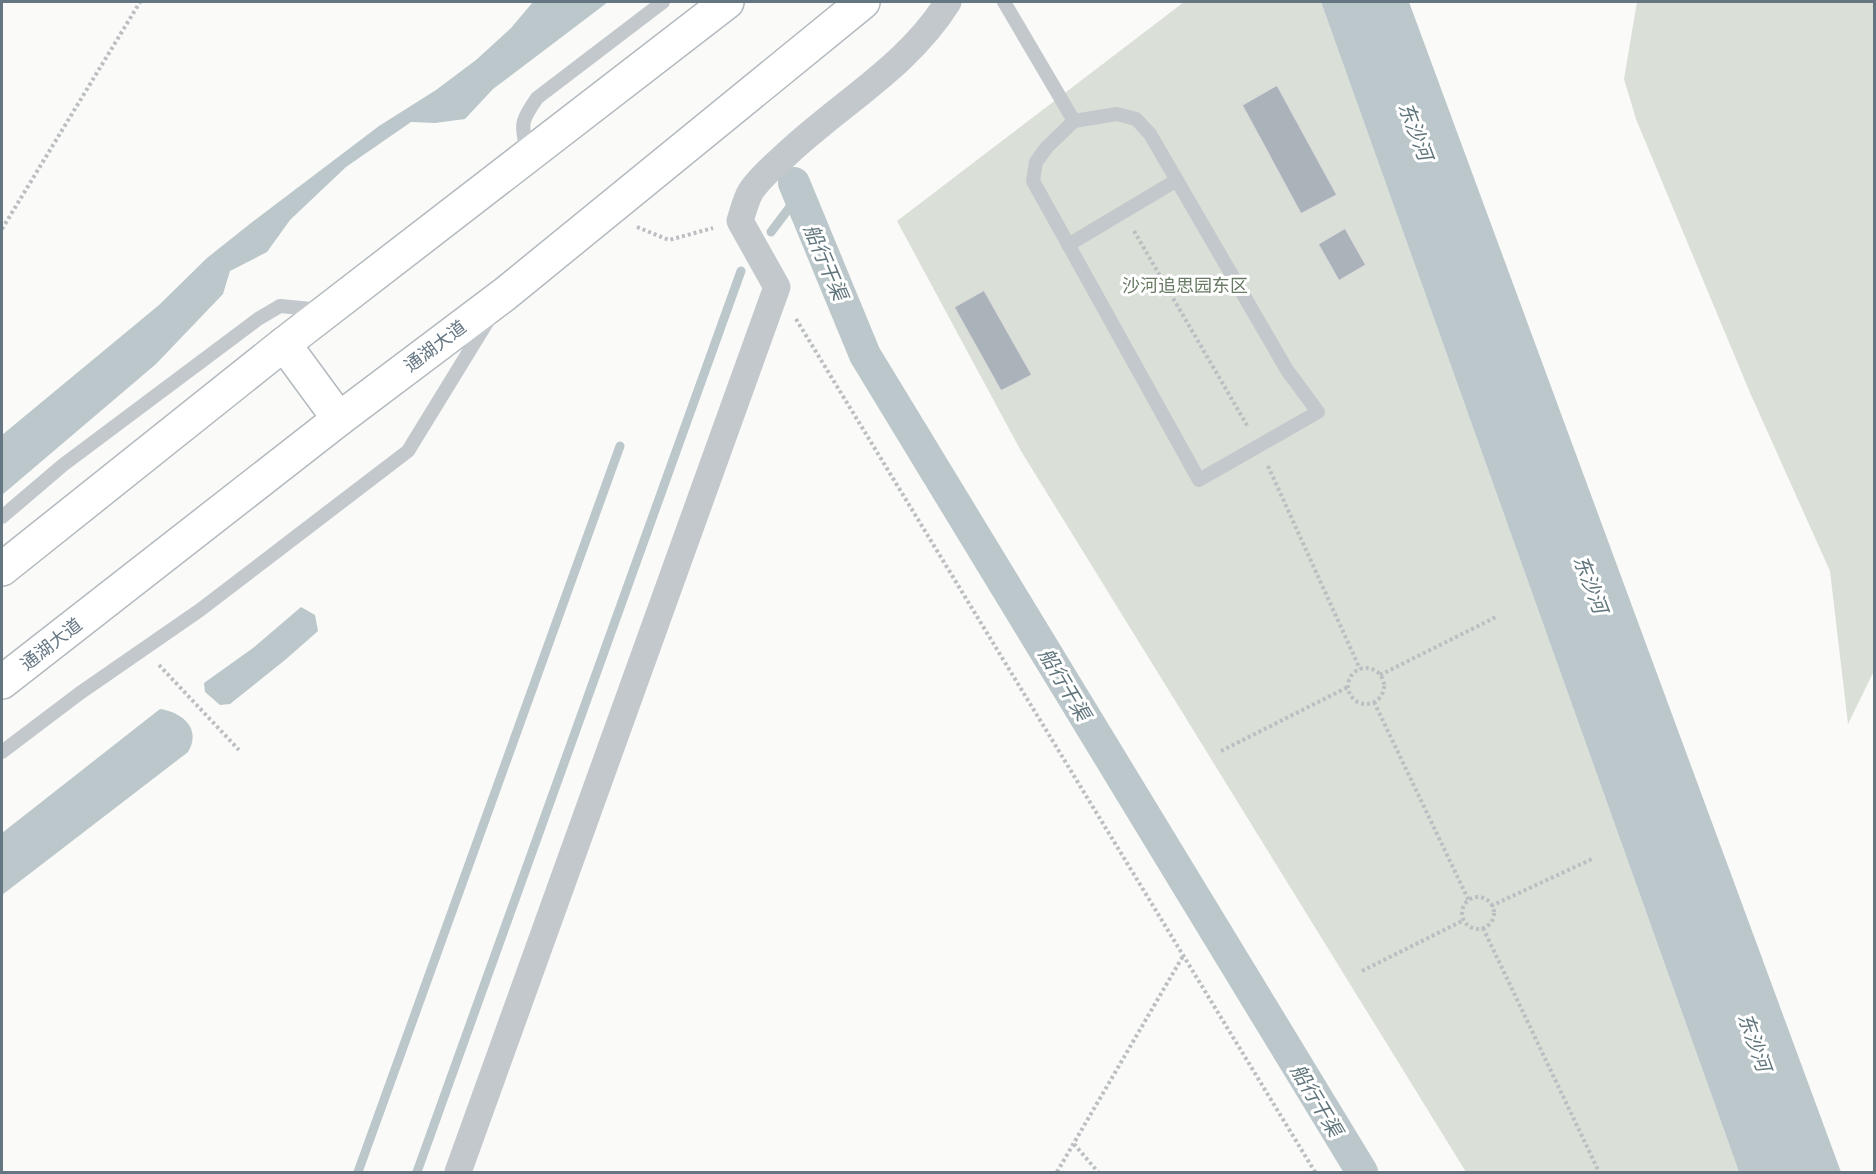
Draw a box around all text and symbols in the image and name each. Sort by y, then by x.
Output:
water label: 东沙河 [1391,97,1443,168]
water label: 船行干渠 [796,219,857,308]
park label: 沙河追思园东区 [1122,272,1248,299]
street label: 通湖大道 [398,314,472,378]
water label: 东沙河 [1566,550,1618,621]
street label: 通湖大道 [14,611,88,677]
water label: 船行干渠 [1031,642,1100,729]
water label: 东沙河 [1730,1009,1781,1079]
water label: 船行干渠 [1283,1058,1352,1145]

